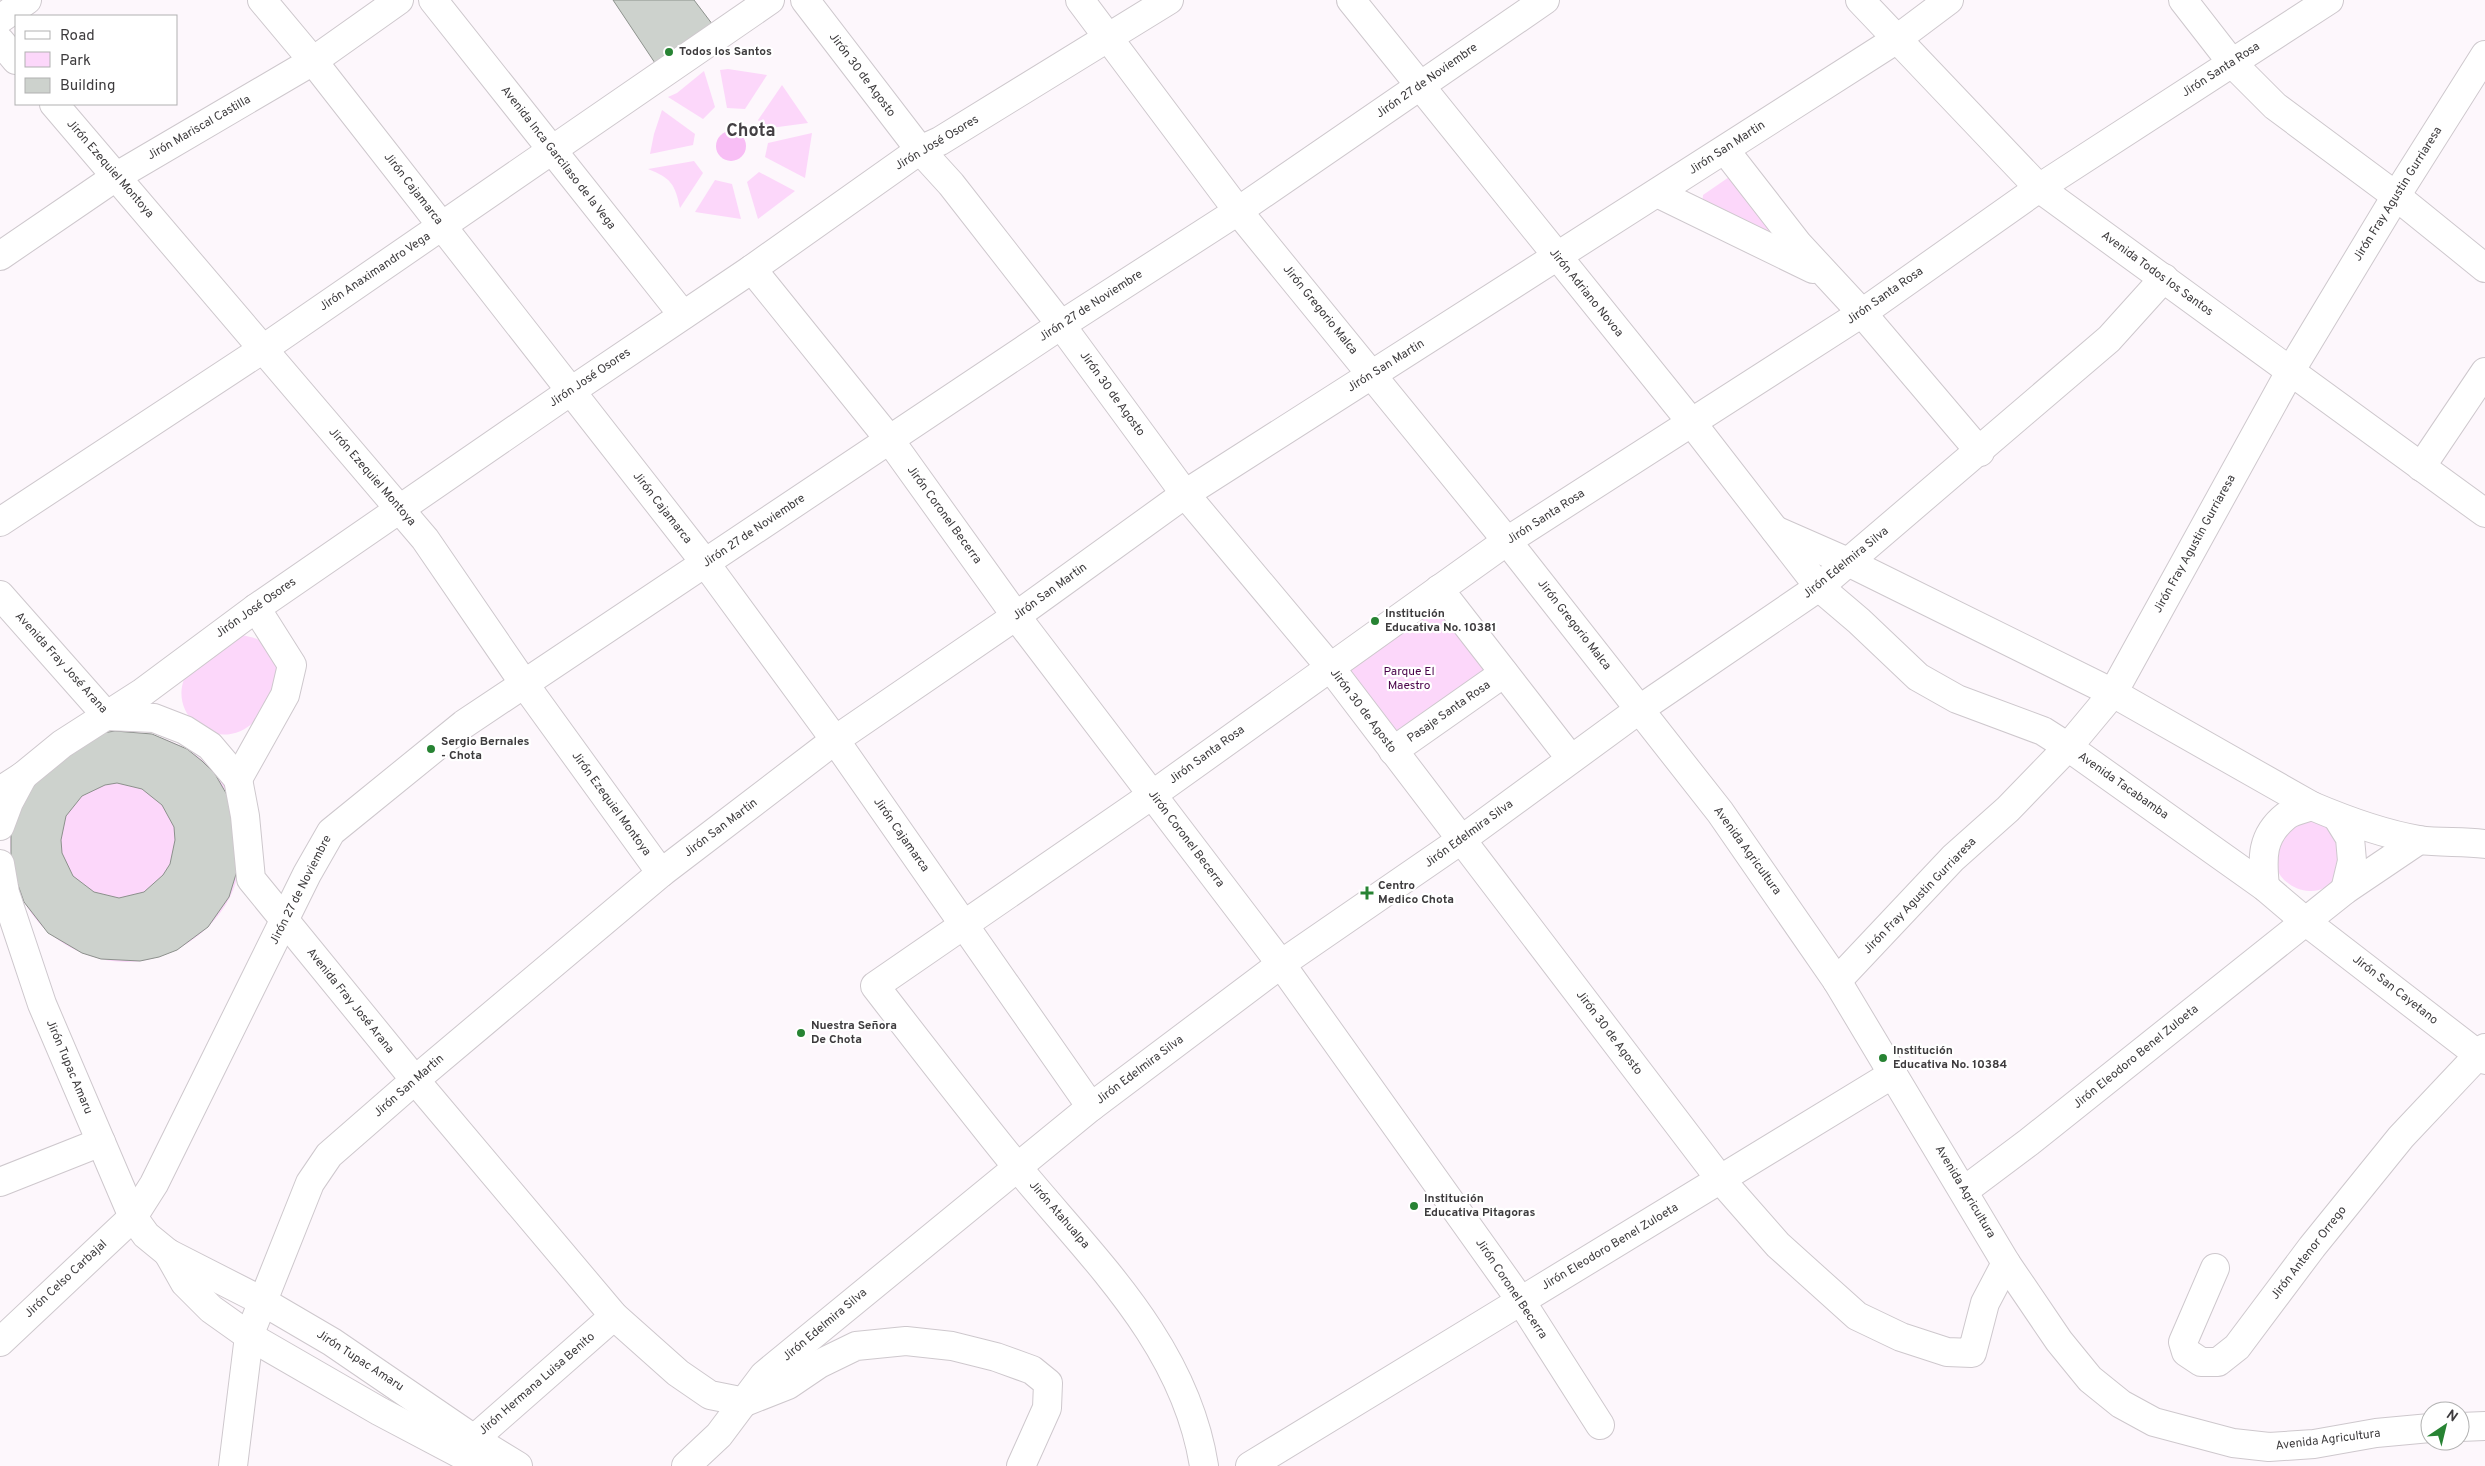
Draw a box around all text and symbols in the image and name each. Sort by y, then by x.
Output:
legend [15,15,178,105]
text: Road [60,27,95,46]
street label: Jirón 30 de Agosto [825,30,899,121]
street label: Jirón Santa Rosa [2179,39,2263,101]
street label: Jirón 27 de Noviembre [1373,40,1481,122]
place label: Todos los Santos [679,44,772,60]
marker: Todos los Santos [663,46,675,58]
text: Park [60,52,91,71]
text: Building [60,77,115,96]
street label: Avenida Inca Garcilaso de la Vega [497,83,619,233]
street label: Jirón Mariscal Castilla [144,92,254,164]
street label: Jirón José Osores [892,112,982,174]
street label: Jirón Ezequiel Montoya [63,116,157,222]
street label: Jirón San Martin [1686,117,1768,179]
district label: Chota [726,120,776,143]
street label: Jirón Fray Agustin Gurriaresa [2350,124,2446,264]
street label: Jirón Cajamarca [380,150,446,228]
street label: Avenida Todos los Santos [2098,228,2216,320]
street label: Jirón Anaximandro Vega [316,229,434,315]
street label: Jirón Adriano Novoa [1545,245,1627,341]
street label: Jirón Gregorio Malca [1279,262,1361,358]
street label: Jirón Santa Rosa [1844,264,1926,328]
street label: Jirón 27 de Noviembre [1036,266,1146,346]
street label: Jirón San Martin [1344,336,1428,396]
street label: Jirón José Osores [546,345,634,411]
street label: Jirón 30 de Agosto [1076,348,1148,440]
street label: Jirón Ezequiel Montoya [325,424,419,530]
street label: Jirón Coronel Becerra [903,463,985,567]
street label: Jirón Cajamarca [629,469,695,547]
street label: Jirón Fray Agustin Gurriaresa [2150,472,2240,616]
street label: Jirón Santa Rosa [1504,486,1588,548]
street label: Jirón 27 de Noviembre [699,491,809,571]
street label: Jirón Edelmira Silva [1800,524,1892,602]
street label: Jirón San Martin [1010,560,1090,624]
street label: Jirón José Osores [212,574,300,642]
street label: Jirón Gregorio Malca [1534,576,1614,674]
place label: Institución Educativa No. 10381 [1385,606,1496,636]
street label: Avenida Fray José Arana [11,609,111,717]
marker: Institución Educativa No. 10381 [1369,615,1381,627]
park label: Parque El Maestro [1383,664,1435,694]
street label: Jirón 30 de Agosto [1326,666,1400,757]
street label: Pasaje Santa Rosa [1404,677,1494,747]
street label: Jirón Santa Rosa [1166,722,1248,788]
place label: Sergio Bernales - Chota [441,734,529,764]
marker: Sergio Bernales - Chota [425,743,437,755]
street label: Jirón Ezequiel Montoya [568,749,654,859]
street label: Avenida Tacabamba [2075,749,2171,823]
street label: Jirón Coronel Becerra [1144,787,1228,891]
street label: Jirón San Martin [681,795,761,861]
street label: Jirón Cajamarca [869,795,933,875]
street label: Jirón Edelmira Silva [1422,796,1516,872]
street label: Avenida Agricultura [1710,804,1784,898]
street label: Jirón 27 de Noviembre [266,833,336,947]
street label: Jirón Fray Agustin Gurriaresa [1860,834,1980,958]
place label: Centro Medico Chota [1378,878,1454,908]
marker: Centro Medico Chota [1360,886,1374,900]
street label: Avenida Fray José Arana [302,945,398,1057]
street label: Jirón San Cayetano [2349,951,2441,1029]
street label: Jirón 30 de Agosto [1572,988,1646,1079]
street label: Jirón Eleodoro Benel Zuloeta [2070,1001,2202,1113]
street label: Jirón Tupac Amaru [42,1017,96,1117]
place label: Nuestra Señora De Chota [811,1018,897,1048]
marker: Nuestra Señora De Chota [795,1027,807,1039]
street label: Jirón Edelmira Silva [1093,1032,1187,1108]
place label: Institución Educativa No. 10384 [1893,1043,2008,1073]
street label: Jirón San Martin [370,1051,448,1121]
marker: Institución Educativa No. 10384 [1877,1052,1889,1064]
street label: Avenida Agricultura [1931,1143,1999,1241]
street label: Jirón Atahualpa [1025,1178,1093,1252]
place label: Institución Educativa Pitagoras [1424,1191,1535,1221]
marker: Institución Educativa Pitagoras [1408,1200,1420,1212]
street label: Jirón Eleodoro Benel Zuloeta [1539,1200,1681,1294]
street label: Jirón Antenor Orrego [2267,1203,2351,1303]
street label: Jirón Celso Carbajal [21,1236,111,1322]
street label: Jirón Coronel Becerra [1471,1236,1551,1342]
street label: Jirón Edelmira Silva [779,1285,871,1365]
street label: Jirón Tupac Amaru [313,1327,407,1395]
street label: Jirón Hermana Luisa Benito [475,1329,599,1439]
north arrow [2420,1401,2470,1451]
text: N [2443,1407,2461,1426]
street label: Avenida Agricultura [2275,1426,2381,1454]

